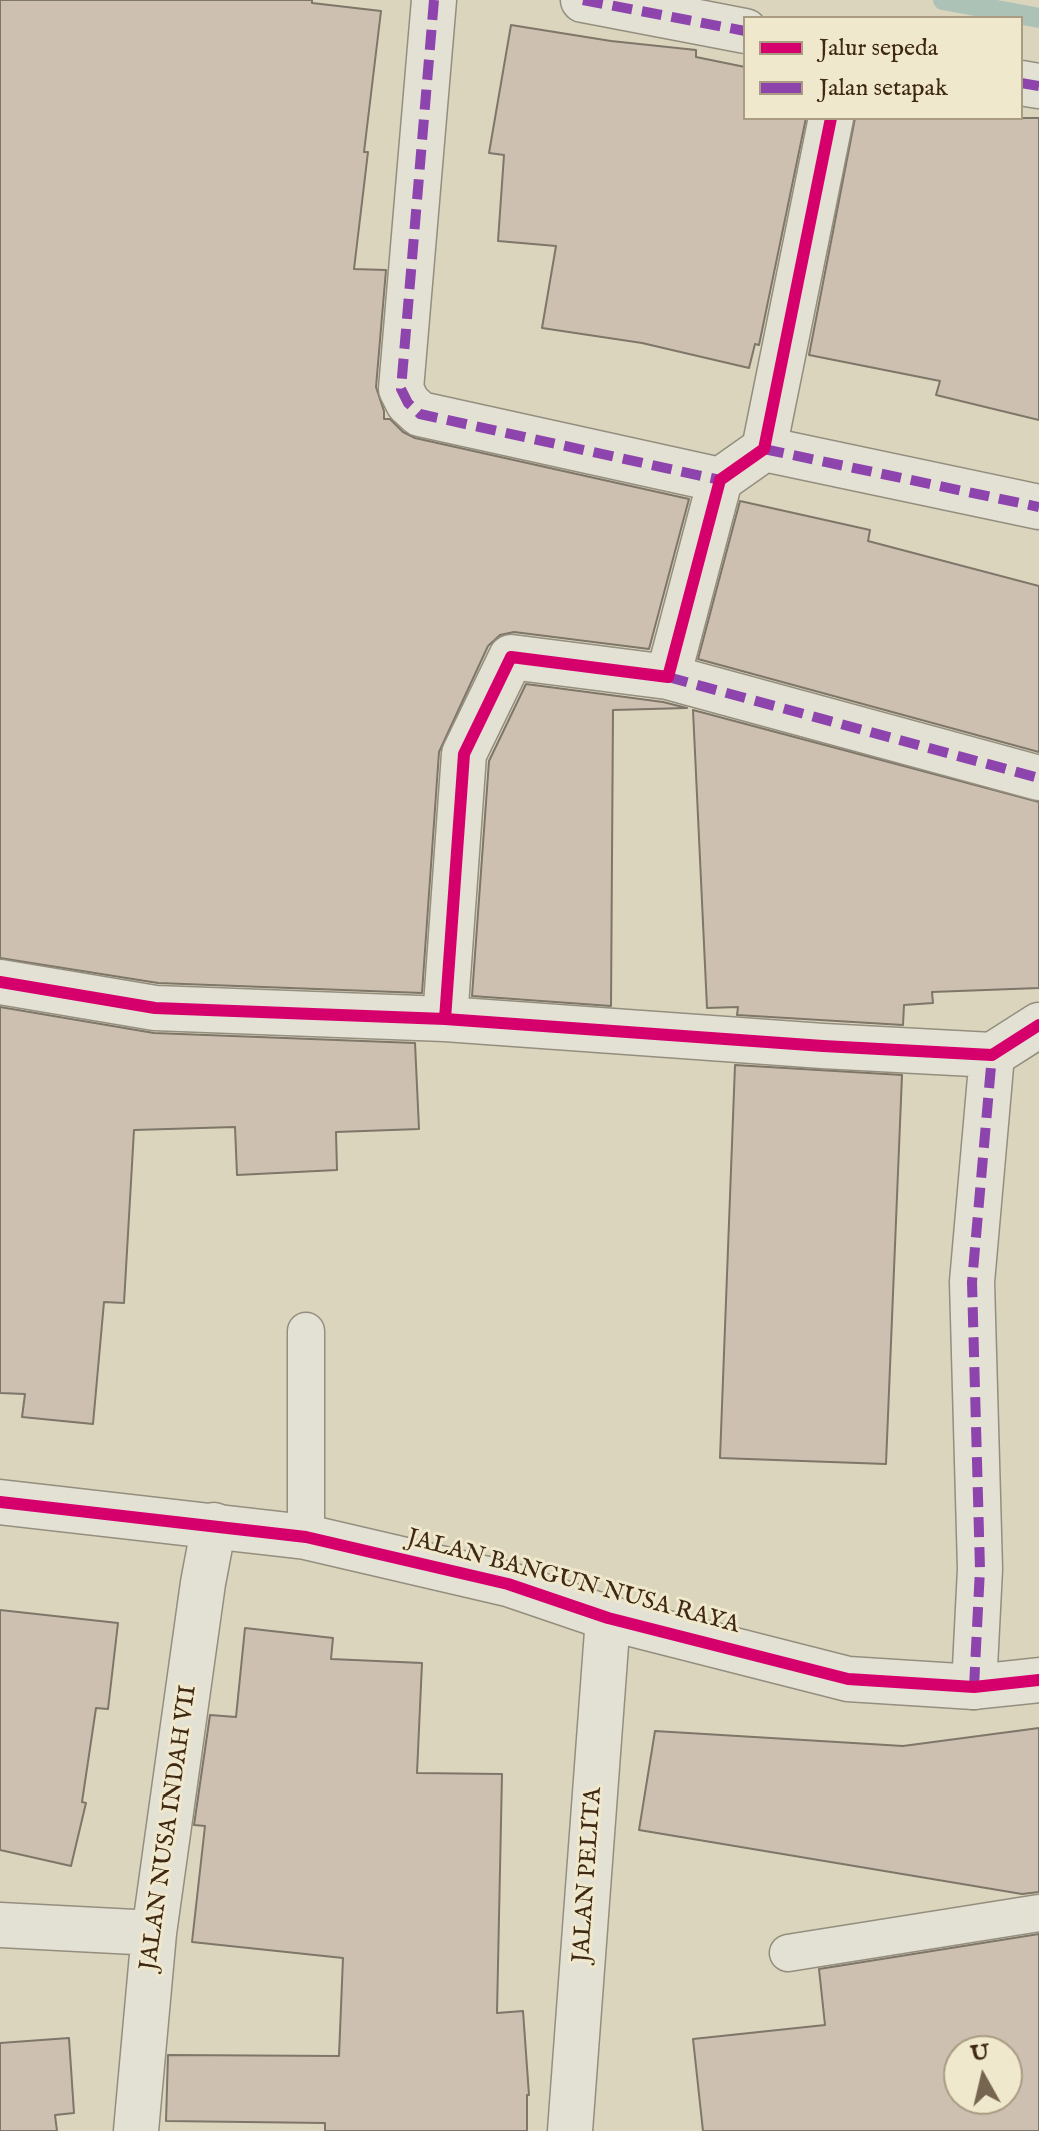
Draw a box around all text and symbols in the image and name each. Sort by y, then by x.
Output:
legend [743,16,1023,120]
text: Jalur sepeda [819,33,938,64]
text: Jalan setapak [819,73,948,104]
street label: JALAN BANGUN NUSA RAYA [404,1525,742,1641]
street label: JALAN NUSA INDAH VII [136,1684,204,1972]
street label: JALAN PELITA [569,1786,609,1964]
north arrow [943,2035,1023,2115]
text: U [969,2038,991,2068]

